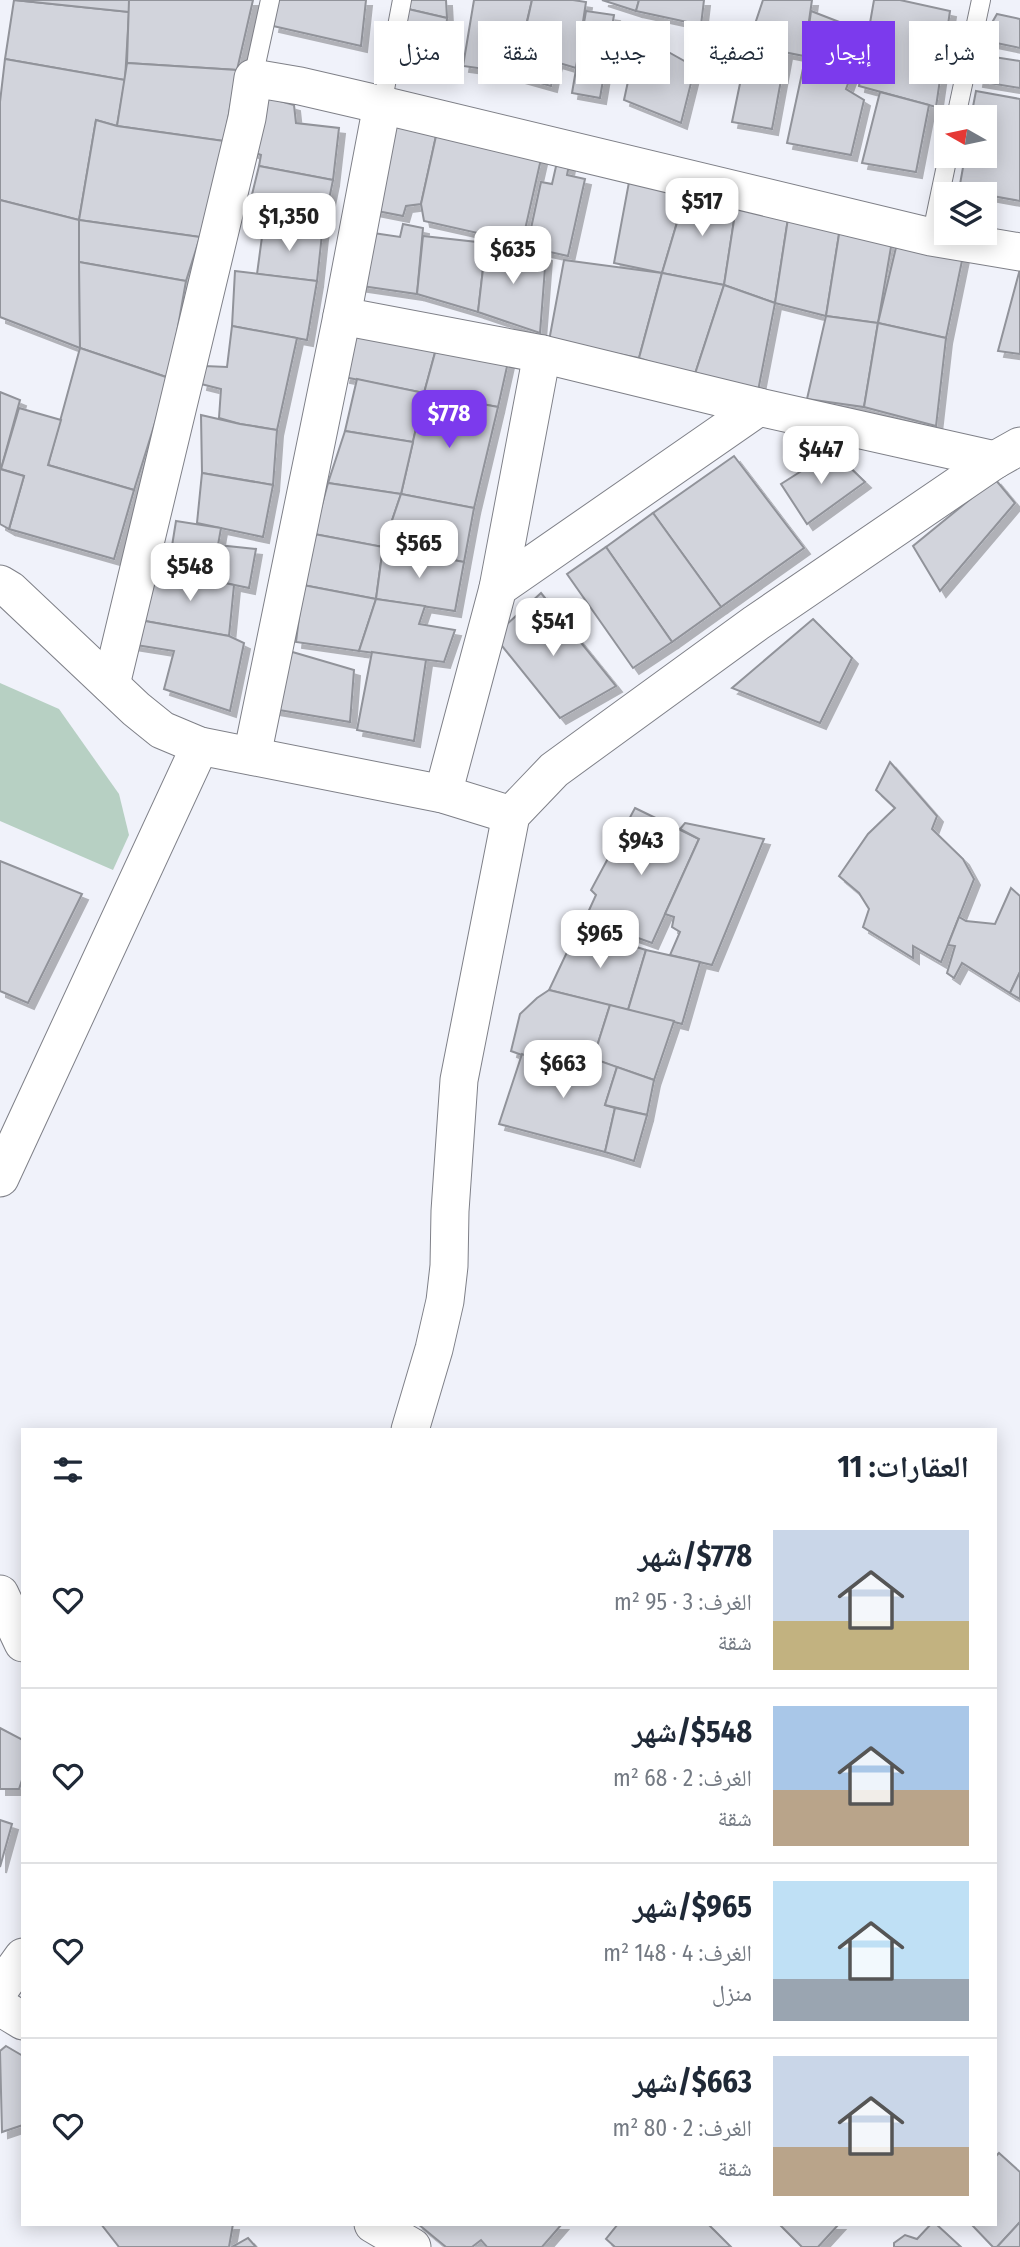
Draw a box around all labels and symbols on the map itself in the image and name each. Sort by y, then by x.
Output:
north arrow [934,105,998,168]
pin: $517 [661,178,743,238]
pin: $1,350 [232,194,346,253]
pin: $635 [472,226,554,286]
pin: $778 [408,391,490,450]
pin: $447 [780,426,862,486]
pin: $565 [378,520,460,580]
pin: $548 [149,544,231,603]
pin: $541 [512,598,594,658]
pin: $943 [600,818,682,877]
pin: $965 [559,911,641,970]
pin: $663 [522,1040,604,1100]

